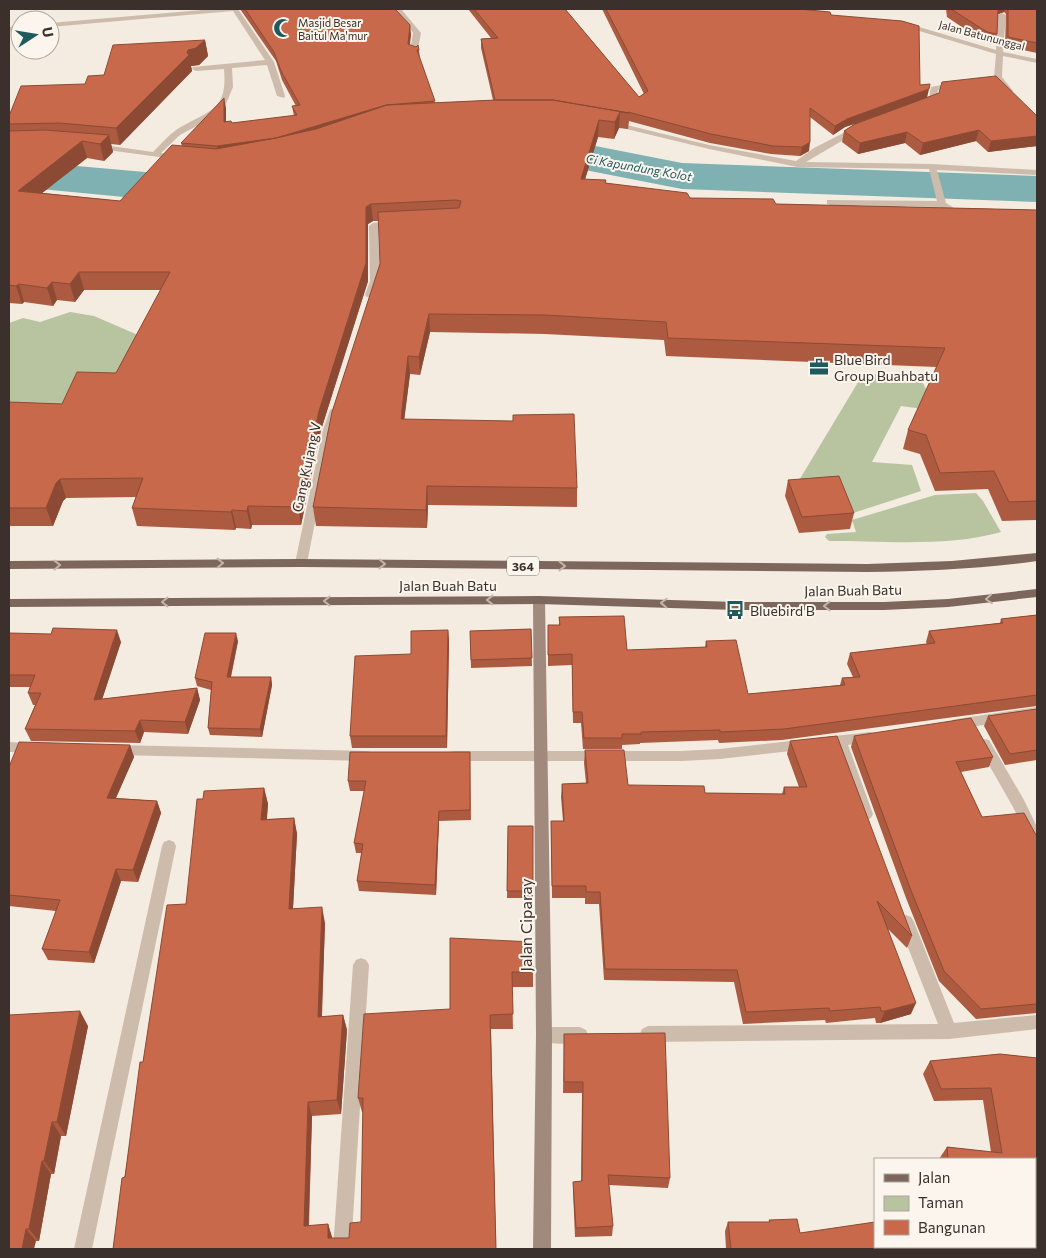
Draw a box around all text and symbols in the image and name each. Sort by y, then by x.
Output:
north arrow [10,10,60,60]
place label: Masjid Besar Baitul Ma'mur [298,16,368,42]
mosque icon: Masjid Besar Baitul Ma'mur [272,17,294,39]
street label: Jalan Batununggal [937,17,1026,54]
text: U [39,25,58,39]
water label: Ci Kapundung Kolot [585,151,694,183]
place label: Blue Bird Group Buahbatu [834,351,938,384]
office icon: Blue Bird Group Buahbatu [808,356,830,378]
street label: Gang Kujang V [288,420,324,514]
road number: 364 [507,556,539,576]
one-way arrow [216,558,224,569]
one-way arrow [379,559,387,569]
one-way arrow [54,560,62,570]
one-way arrow [559,561,567,571]
street label: Jalan Buah Batu [399,577,497,594]
street label: Jalan Buah Batu [804,581,902,599]
one-way arrow [985,593,993,604]
one-way arrow [486,595,494,605]
one-way arrow [323,596,331,606]
one-way arrow [161,597,168,607]
one-way arrow [660,598,668,609]
bus stop icon: Bluebird B [724,599,746,621]
one-way arrow [822,601,830,611]
place label: Bluebird B [750,602,815,619]
street label: Jalan Ciparay [516,878,535,972]
legend [874,1158,1036,1248]
text: Jalan [918,1168,950,1186]
text: Taman [918,1193,964,1211]
text: Bangunan [918,1218,986,1236]

